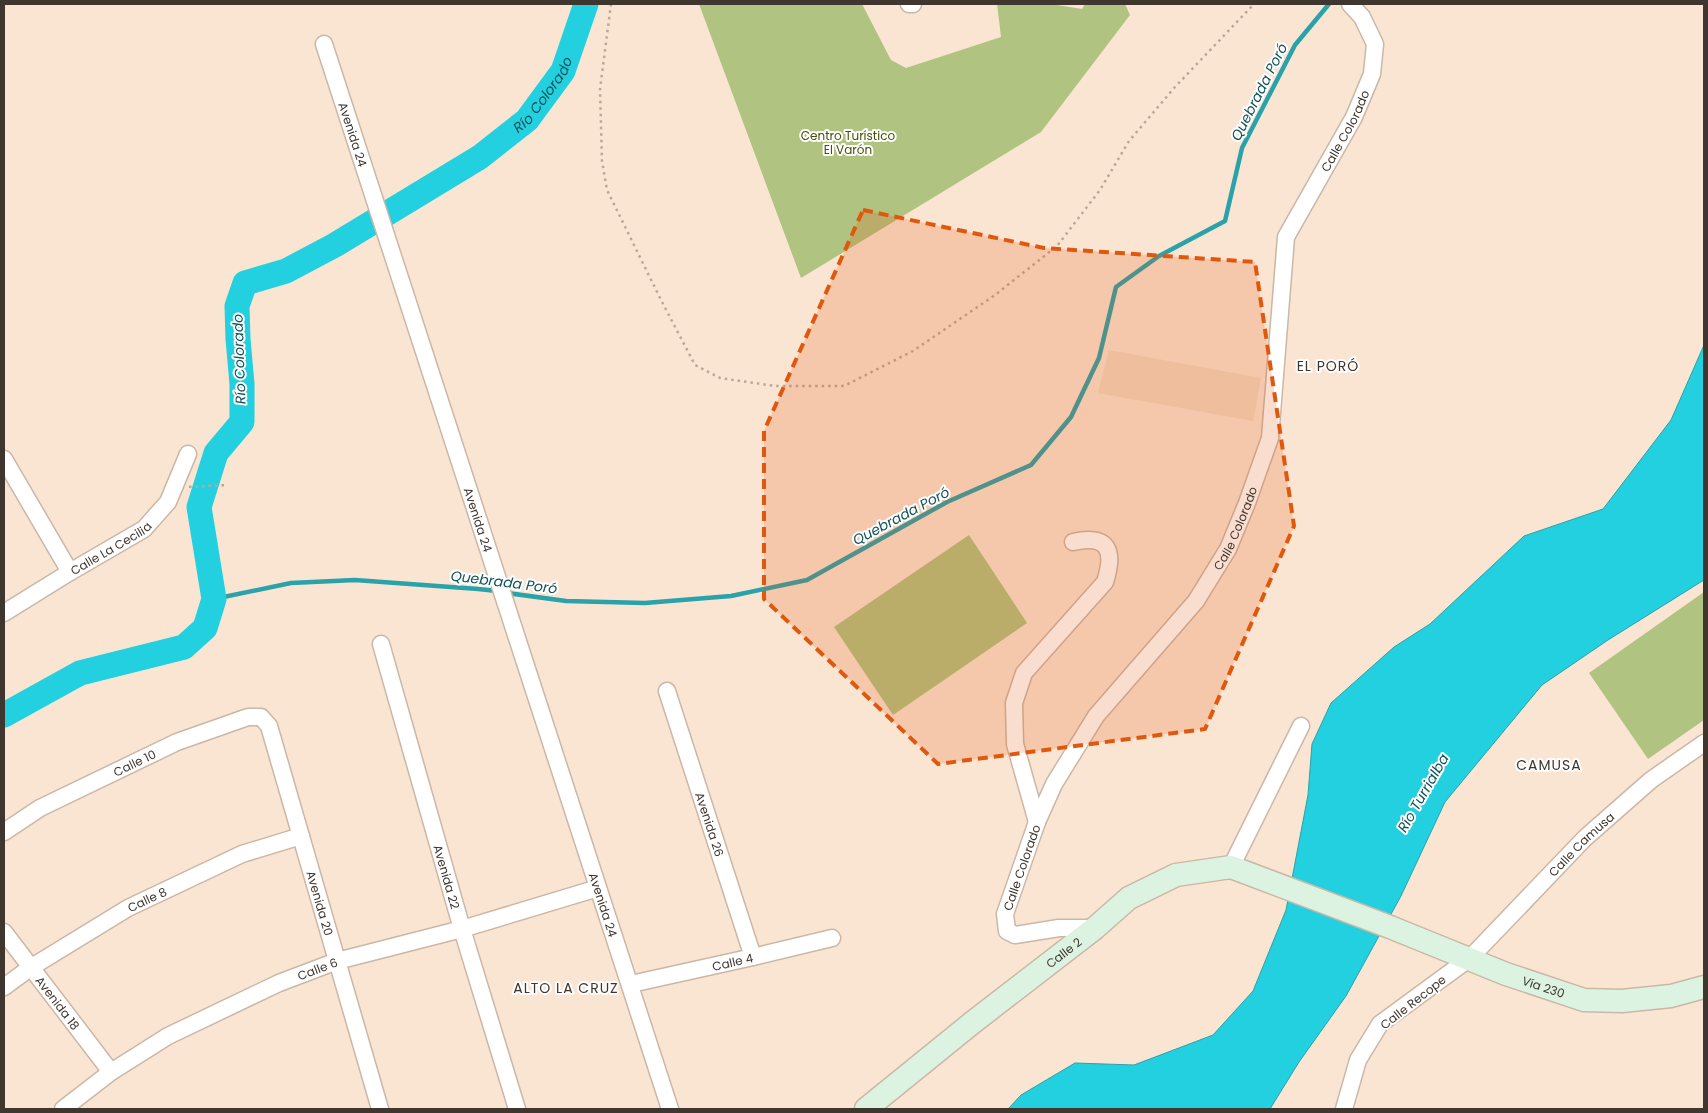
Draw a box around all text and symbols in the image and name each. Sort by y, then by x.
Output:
water label: Quebrada Poró [1226,40,1292,144]
water label: Río Colorado [509,54,577,137]
street label: Calle Colorado [1316,87,1373,175]
street label: Avenida 24 [335,100,372,169]
park label: Centro Turístico El Varón [801,127,895,158]
water label: Río Colorado [227,313,251,405]
district label: EL PORÓ [1297,356,1359,376]
water label: Quebrada Poró [849,482,953,550]
street label: Calle Colorado [1209,484,1261,573]
street label: Avenida 24 [460,485,497,554]
street label: Calle La Cecilia [67,518,155,579]
water label: Quebrada Poró [450,566,558,598]
street label: Calle 10 [110,745,158,780]
water label: Río Turrialba [1392,750,1454,836]
district label: CAMUSA [1516,755,1582,775]
street label: Avenida 26 [692,790,728,859]
street label: Calle Camusa [1544,808,1618,880]
street label: Calle Colorado [998,822,1044,913]
street label: Avenida 22 [430,843,464,911]
street label: Avenida 20 [303,869,338,938]
street label: Avenida 24 [585,870,622,940]
street label: Calle 8 [124,882,169,916]
street label: Calle 2 [1042,933,1085,972]
street label: Calle 4 [710,949,755,974]
street label: Calle 6 [295,953,340,984]
street label: Calle Recope [1377,971,1449,1033]
street label: Avenida 18 [32,972,84,1033]
street label: Vía 230 [1520,972,1567,1002]
district label: ALTO LA CRUZ [513,978,619,998]

